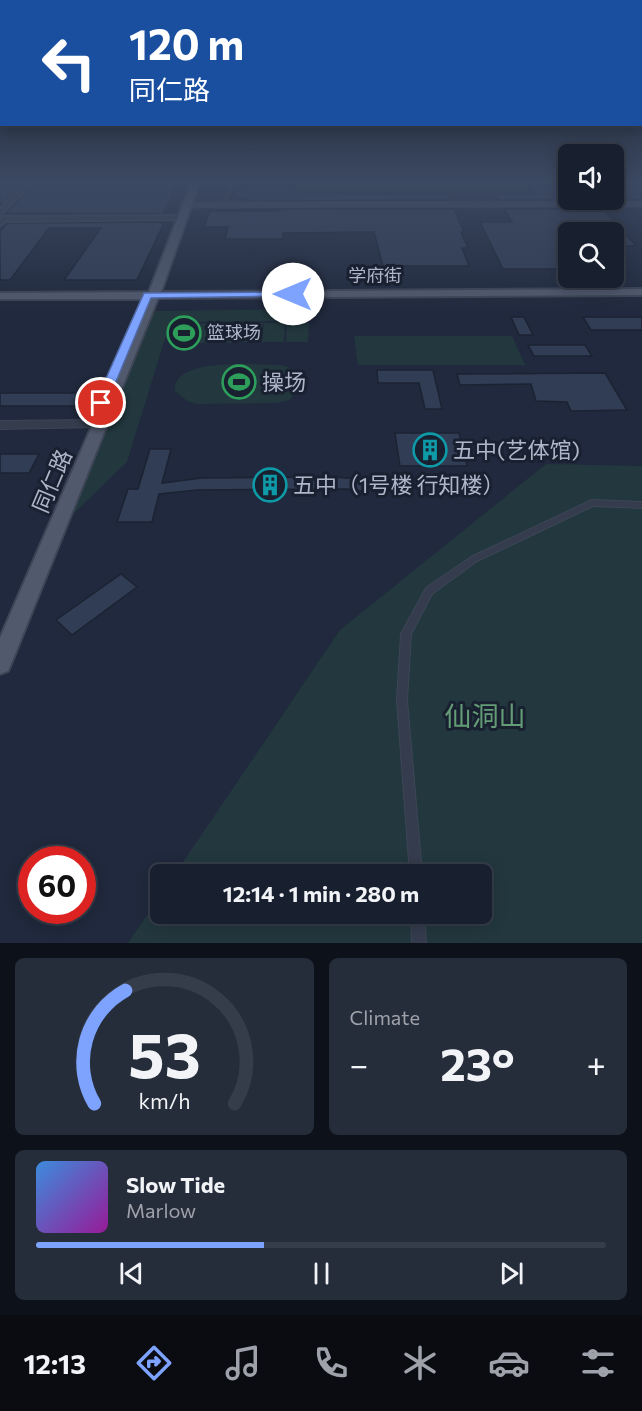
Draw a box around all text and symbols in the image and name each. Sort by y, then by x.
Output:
text: 120 m [129,17,244,69]
icon: left [30,24,108,102]
text: 同仁路 [129,73,210,106]
map controls [558,144,624,288]
button: sound [558,144,624,210]
button: search [558,222,624,288]
position arrow [261,262,325,326]
street label: 学府街 [348,264,402,286]
sports icon: 篮球场 [166,315,202,351]
place label: 篮球场 [207,321,261,343]
sports icon: 操场 [221,364,257,400]
place label: 操场 [262,368,306,395]
pin [75,377,126,428]
icon: arrive [84,386,117,419]
building icon: 五中(艺体馆) [412,432,448,468]
place label: 五中(艺体馆) [453,436,580,463]
street label: 同仁路 [26,445,77,516]
building icon: 五中（1号楼 行知楼） [252,467,288,503]
place label: 五中（1号楼 行知楼） [293,471,505,498]
park label: 仙洞山 [445,699,526,732]
speed limit sign: 60 [18,846,96,924]
text: 12:14 · 1 min · 280 m [223,880,419,907]
text: Climate [350,1005,420,1029]
text: 53 [128,1015,201,1091]
text: 23° [440,1035,515,1090]
text: − [350,1043,368,1084]
text: + [587,1043,606,1084]
text: km/h [138,1087,190,1113]
text: Slow Tide [126,1171,225,1198]
text: Marlow [126,1198,196,1222]
icon: previous [115,1257,148,1290]
icon: pause [305,1257,338,1290]
icon: next [495,1257,528,1290]
icon: directions [133,1342,175,1384]
icon: music [222,1342,264,1384]
icon: phone [310,1342,352,1384]
icon: climate [399,1342,441,1384]
icon: car [488,1342,530,1384]
icon: filters [577,1342,619,1384]
text: 12:13 [23,1347,86,1380]

